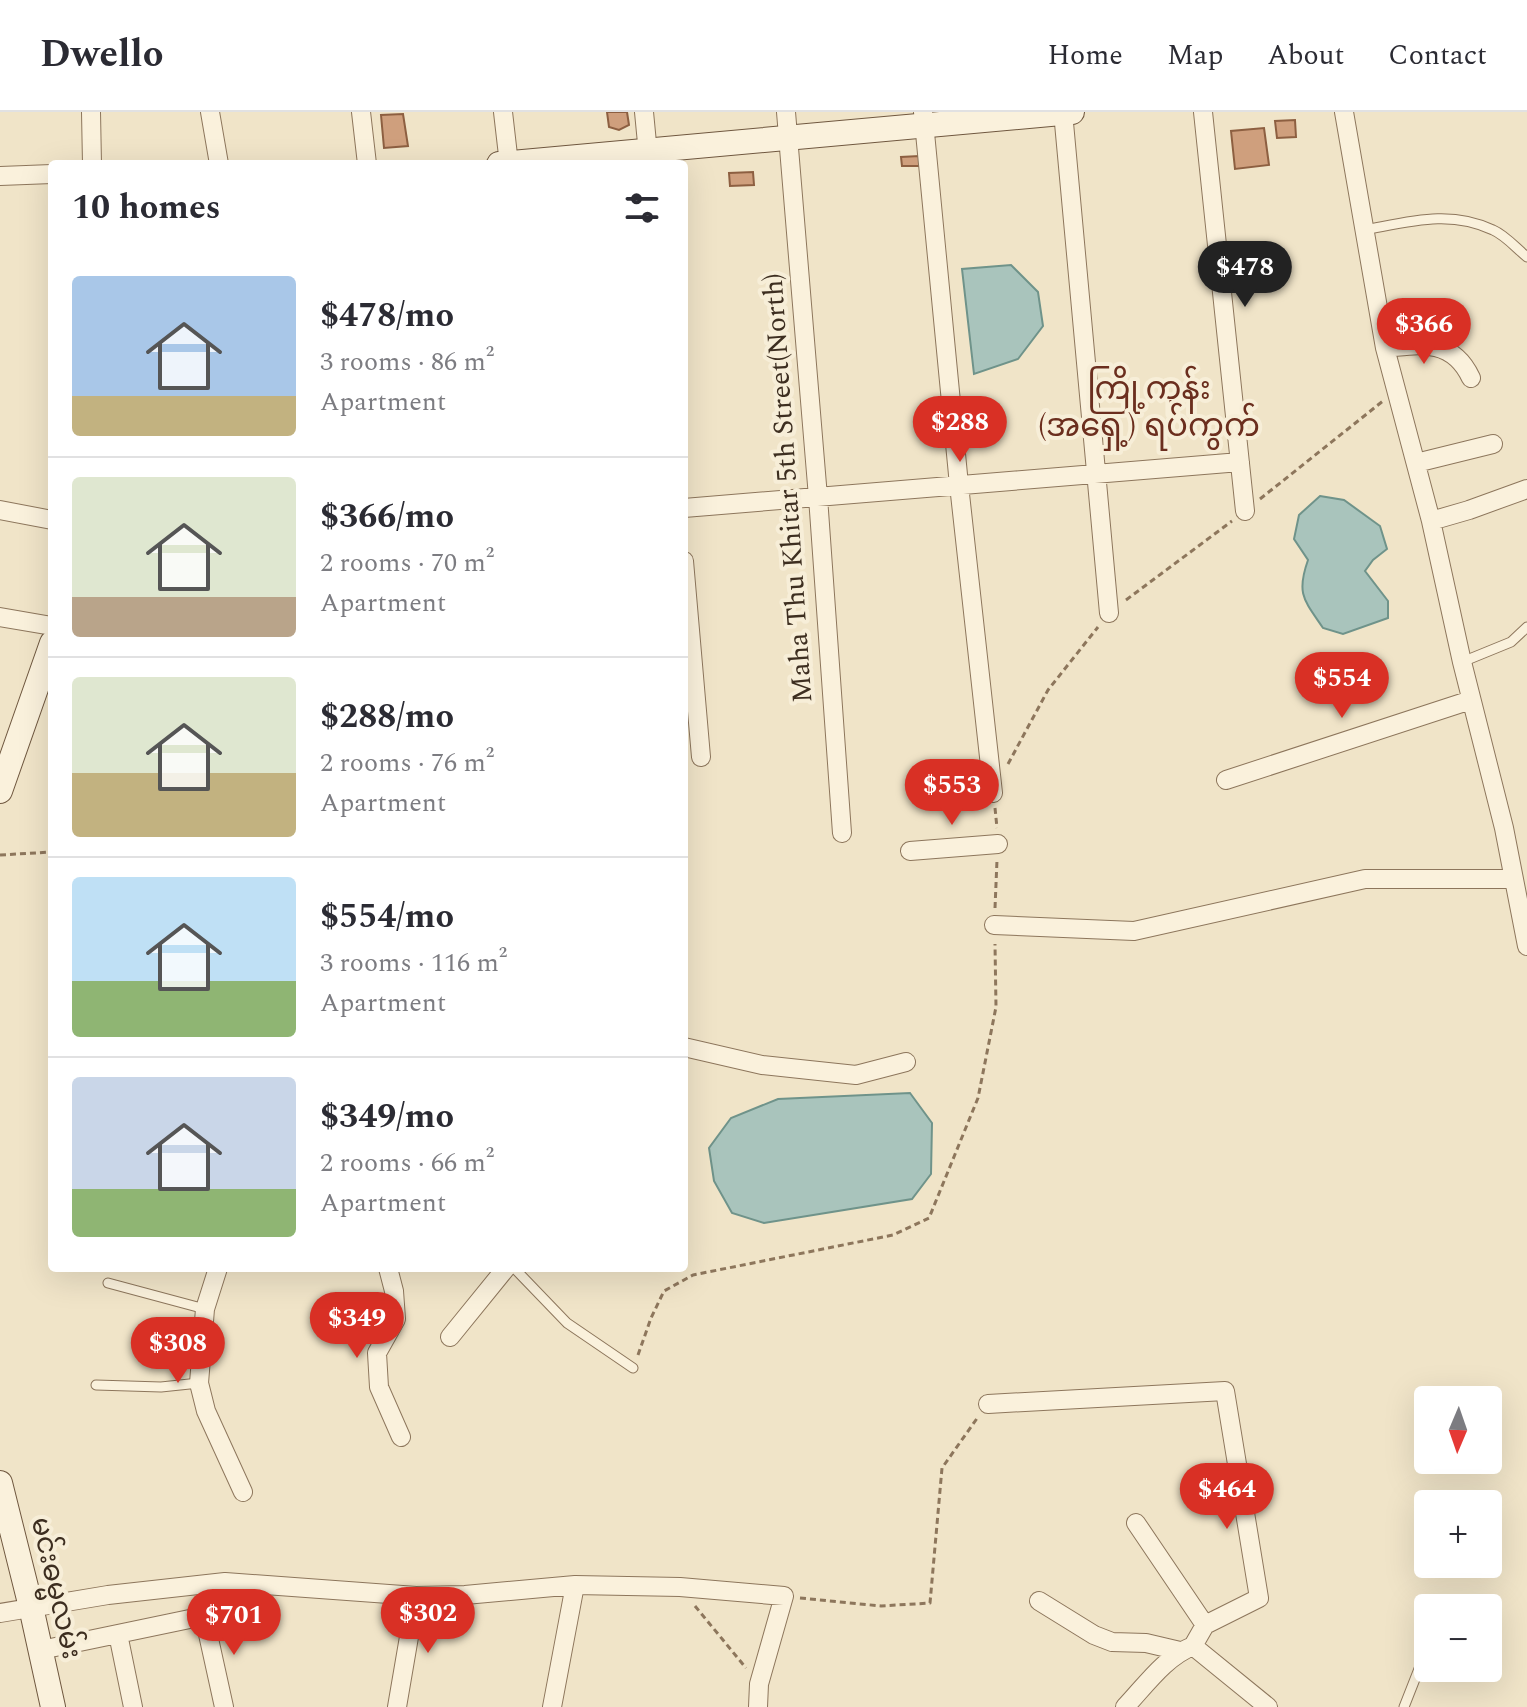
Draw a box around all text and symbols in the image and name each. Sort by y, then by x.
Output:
text: Dwello [40,26,164,84]
text: Home [1047,34,1123,77]
text: Map [1167,34,1223,77]
text: About [1267,34,1344,77]
text: Contact [1388,34,1487,77]
text: 10 homes [72,182,221,234]
icon: filters [620,186,664,230]
pin: $478 [1198,241,1292,309]
text: $478 [1216,247,1274,287]
street label: Maha Thu Khitar 5th Street(North) [752,272,824,704]
text: $478/mo [320,290,454,342]
pin: $366 [1377,298,1471,366]
text: $366 [1395,304,1453,344]
icon: home [136,308,232,404]
text: 3 rooms · 86 m² [320,342,494,382]
district label: ကြို့ကုန်း (အရှေ့) ရပ်ကွက် [1038,365,1260,451]
text: Apartment [320,382,446,422]
pin: $288 [913,396,1007,464]
text: $288 [931,402,989,442]
text: $366/mo [320,491,454,543]
icon: home [136,509,232,605]
text: 2 rooms · 70 m² [320,543,494,583]
text: Apartment [320,583,446,623]
pin: $554 [1295,652,1389,720]
text: $554 [1313,658,1371,698]
text: $288/mo [320,691,454,743]
icon: home [136,709,232,805]
text: 2 rooms · 76 m² [320,743,494,783]
pin: $553 [905,759,999,827]
text: $553 [923,765,981,805]
text: Apartment [320,783,446,823]
text: $554/mo [320,891,454,943]
icon: home [136,909,232,1005]
text: 3 rooms · 116 m² [320,943,507,983]
text: Apartment [320,983,446,1023]
text: $349/mo [320,1091,454,1143]
icon: home [136,1109,232,1205]
text: 2 rooms · 66 m² [320,1143,494,1183]
text: Apartment [320,1183,446,1223]
pin: $349 [310,1292,404,1360]
text: $349 [328,1298,386,1338]
pin: $308 [131,1317,225,1385]
text: $308 [149,1323,207,1363]
north arrow [1414,1386,1502,1474]
map controls [1414,1386,1502,1682]
pin: $464 [1180,1463,1274,1531]
text: $464 [1198,1469,1256,1509]
button: + [1414,1490,1502,1578]
street label: မင်းဓမ္မလမ်း [18,1513,93,1664]
pin: $302 [381,1587,475,1655]
pin: $701 [187,1589,281,1657]
text: $302 [399,1593,457,1633]
button: − [1414,1594,1502,1682]
text: $701 [205,1595,263,1635]

